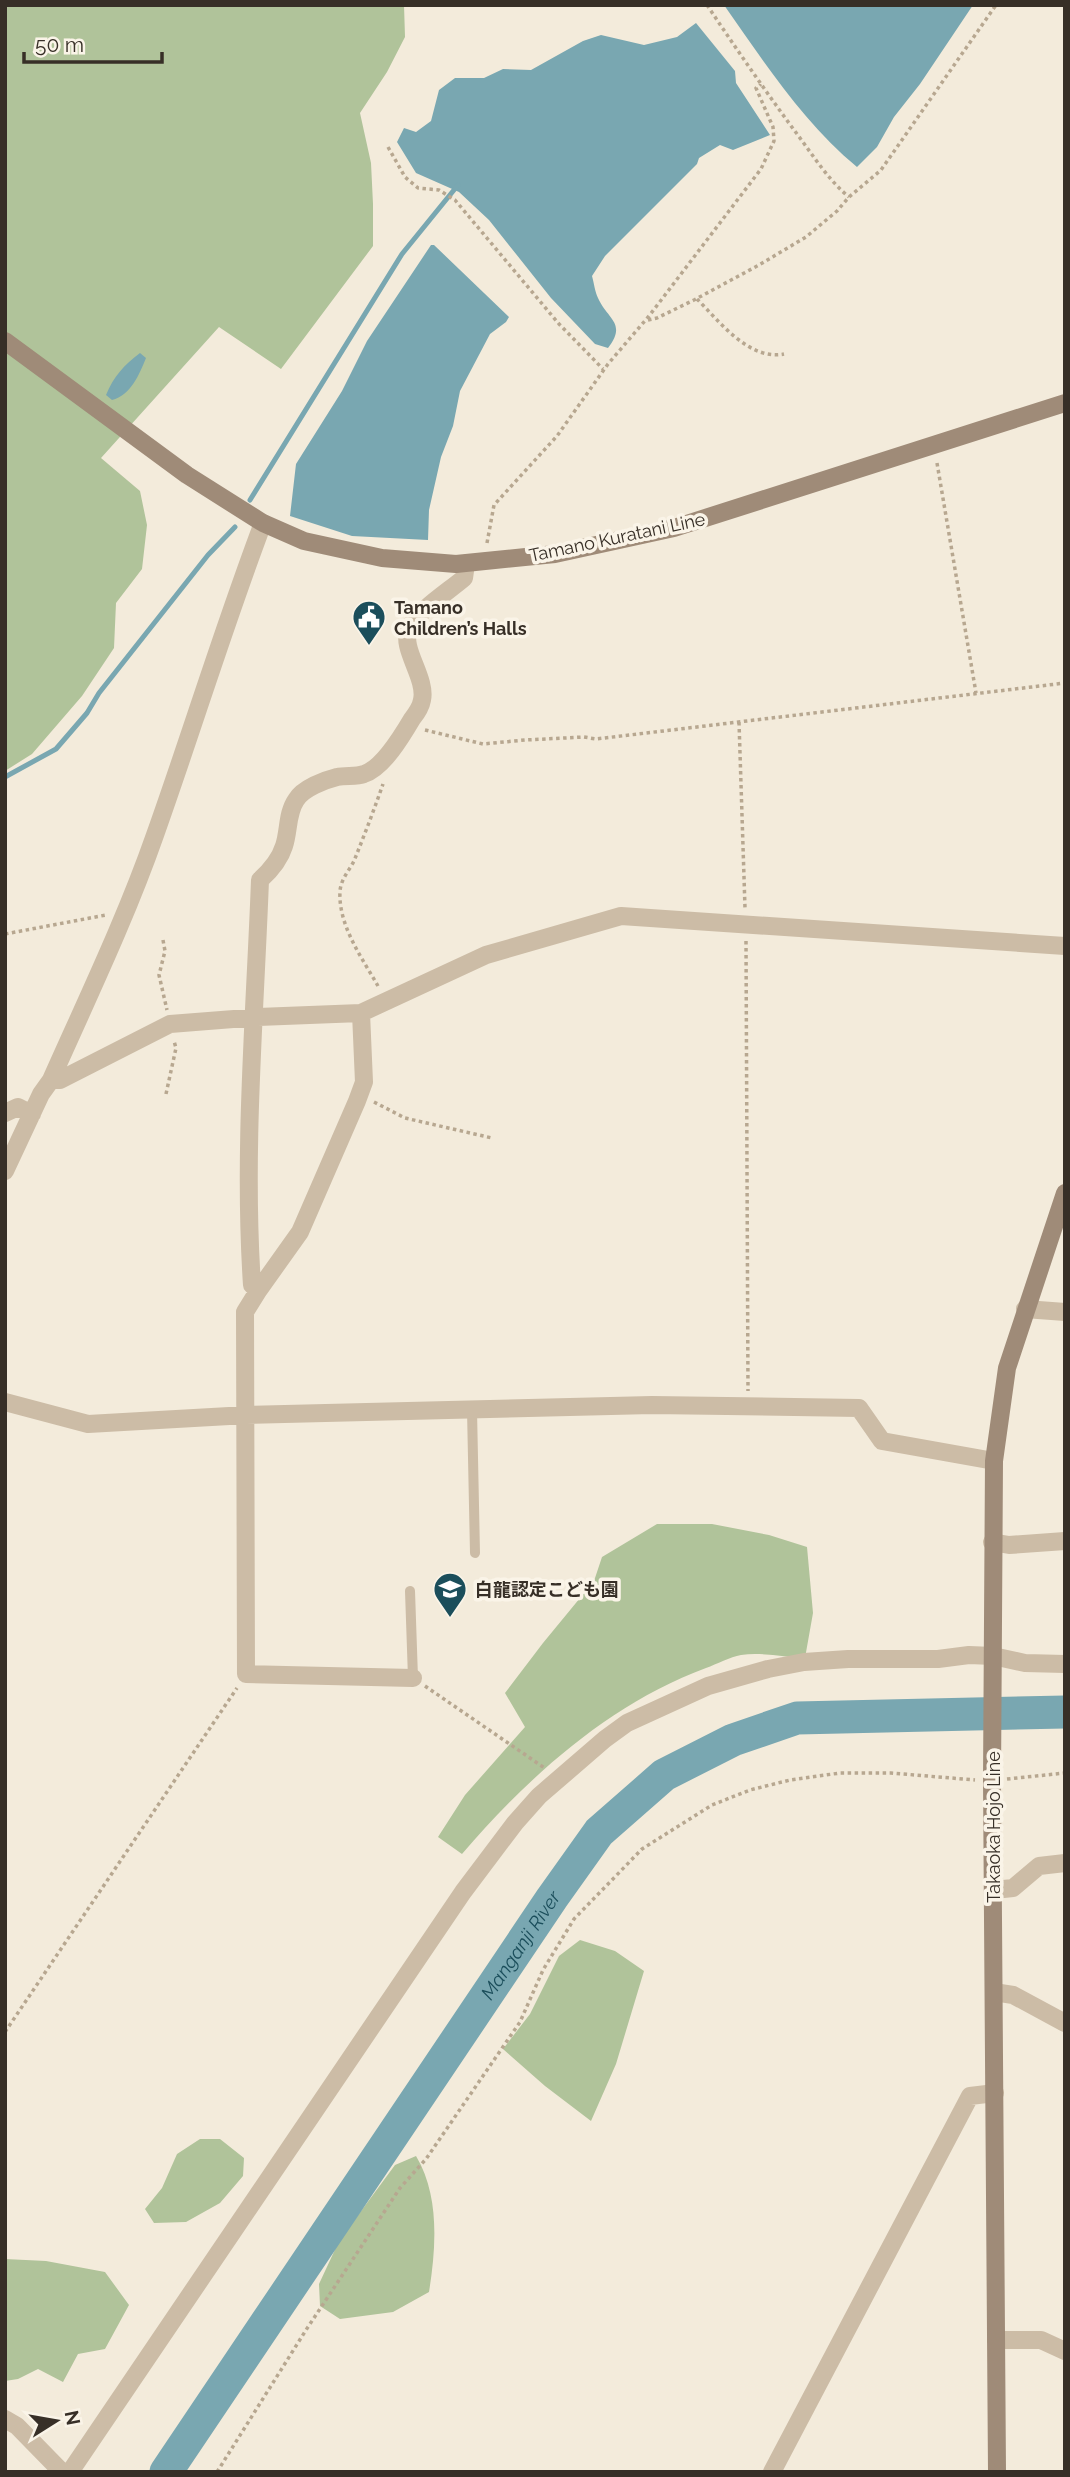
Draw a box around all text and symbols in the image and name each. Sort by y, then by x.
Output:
scale bar [24,21,163,65]
text: 50 m [35,32,84,57]
street label: Tamano Kuratani Line [527,508,707,566]
place label: Tamano Children’s Halls [394,597,527,639]
public building icon: Tamano Children’s Halls [350,598,388,647]
school or university icon: 白龍認定こども園 [431,1570,469,1619]
place label: 白龍認定こども園 [475,1579,619,1600]
street label: Takaoka Hojo Line [983,1751,1004,1903]
water label: Manganji River [476,1885,565,2003]
north arrow [21,2386,91,2456]
text: N [61,2409,85,2427]

